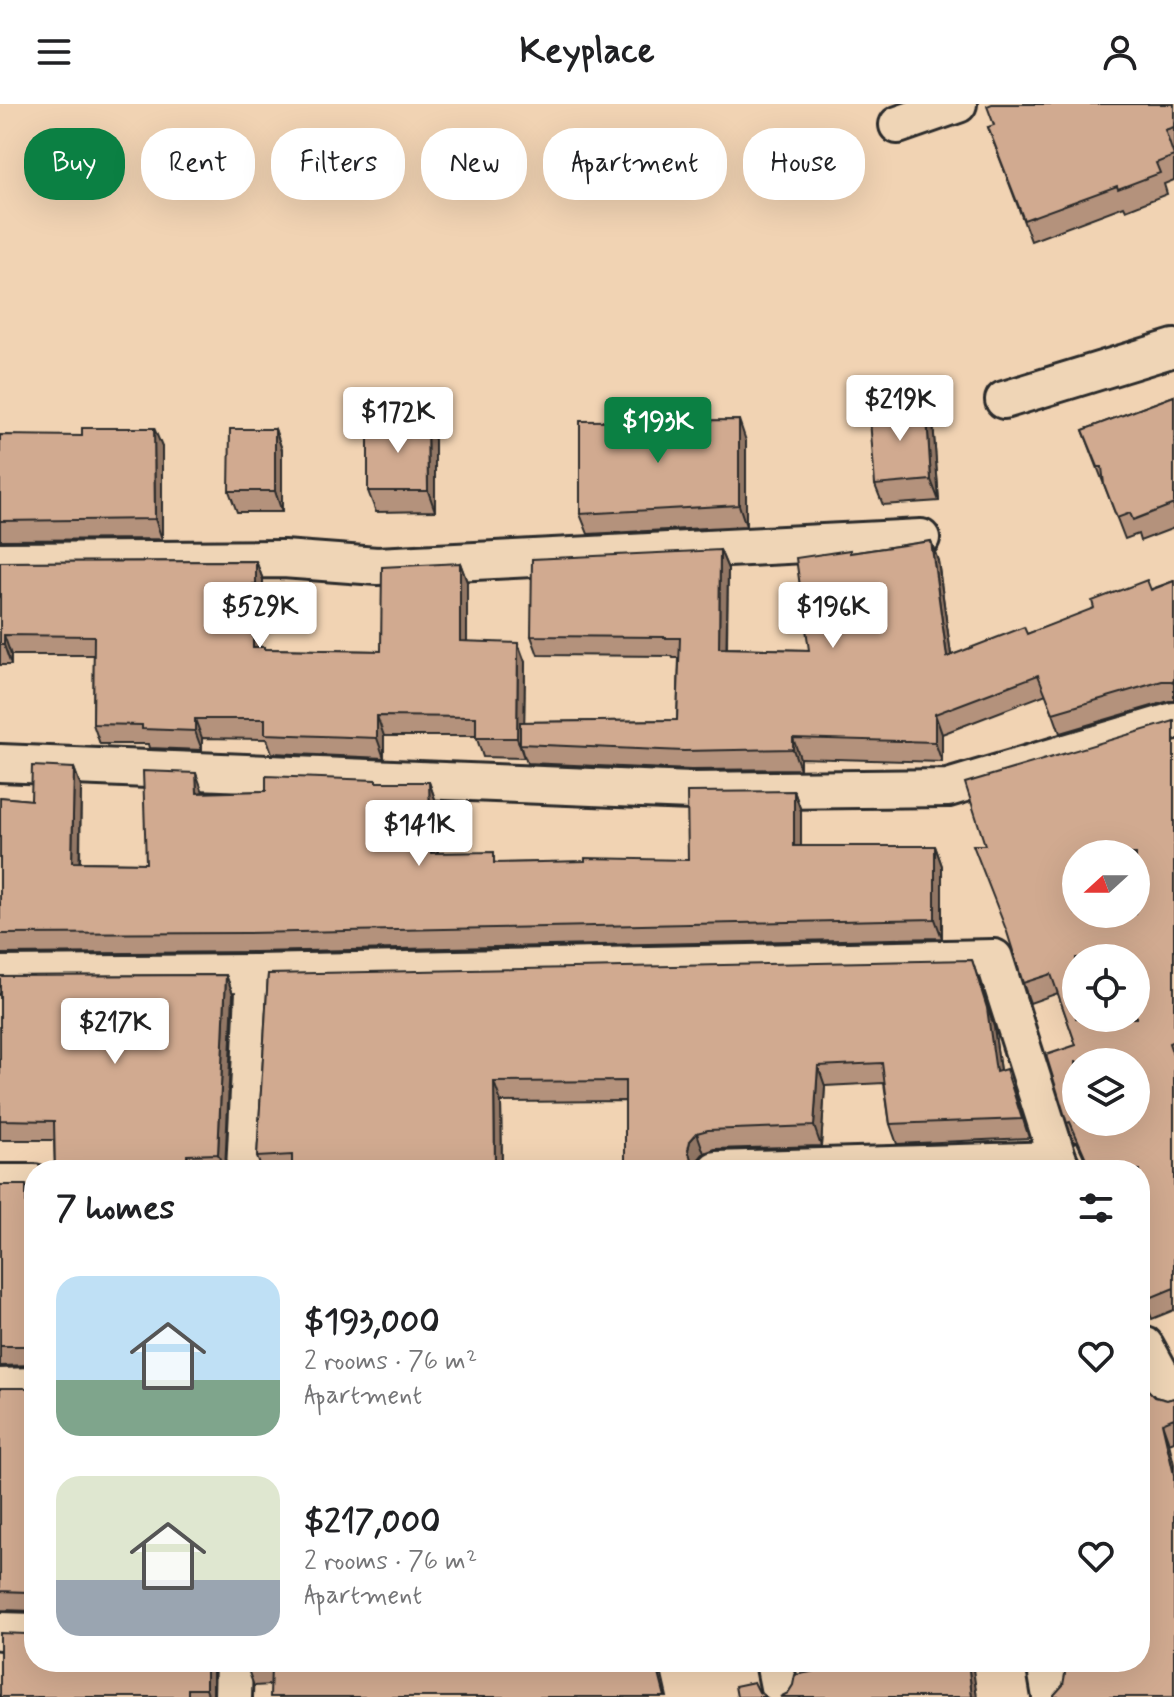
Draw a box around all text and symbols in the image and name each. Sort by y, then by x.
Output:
text: Keyplace [519,29,655,76]
icon: menu [32,30,76,74]
icon: person [1098,30,1142,74]
chip: Buy [24,128,125,200]
chip: Rent [141,128,255,200]
chip: Filters [271,128,405,200]
chip: New [421,128,527,200]
chip: Apartment [543,128,727,200]
chip: House [743,128,865,200]
pin: $219K [844,375,956,443]
text: $219K [864,384,936,418]
pin: $172K [342,387,454,455]
text: $172K [361,396,435,430]
pin: $193K [602,397,714,465]
text: $193K [622,406,694,440]
pin: $529K [204,582,316,650]
pin: $196K [777,582,889,650]
text: $529K [222,591,298,625]
text: $196K [796,591,870,625]
pin: $141K [363,800,475,868]
text: $141K [383,809,455,843]
north arrow [1062,840,1150,928]
map controls [1062,840,1150,1136]
button: locate [1062,944,1150,1032]
pin: $217K [59,998,171,1066]
text: $217K [79,1007,151,1041]
button: layers [1062,1048,1150,1136]
text: 7 homes [56,1186,175,1231]
icon: filters [1074,1186,1118,1230]
text: $193,000 [304,1300,440,1345]
icon: home [120,1308,216,1404]
icon: heart [1074,1334,1118,1378]
text: 2 rooms · 76 m² [304,1345,477,1379]
text: Apartment [304,1379,422,1413]
text: $217,000 [304,1500,441,1545]
icon: home [120,1508,216,1604]
icon: heart [1074,1534,1118,1578]
text: 2 rooms · 76 m² [304,1545,477,1579]
text: Apartment [304,1579,422,1613]

